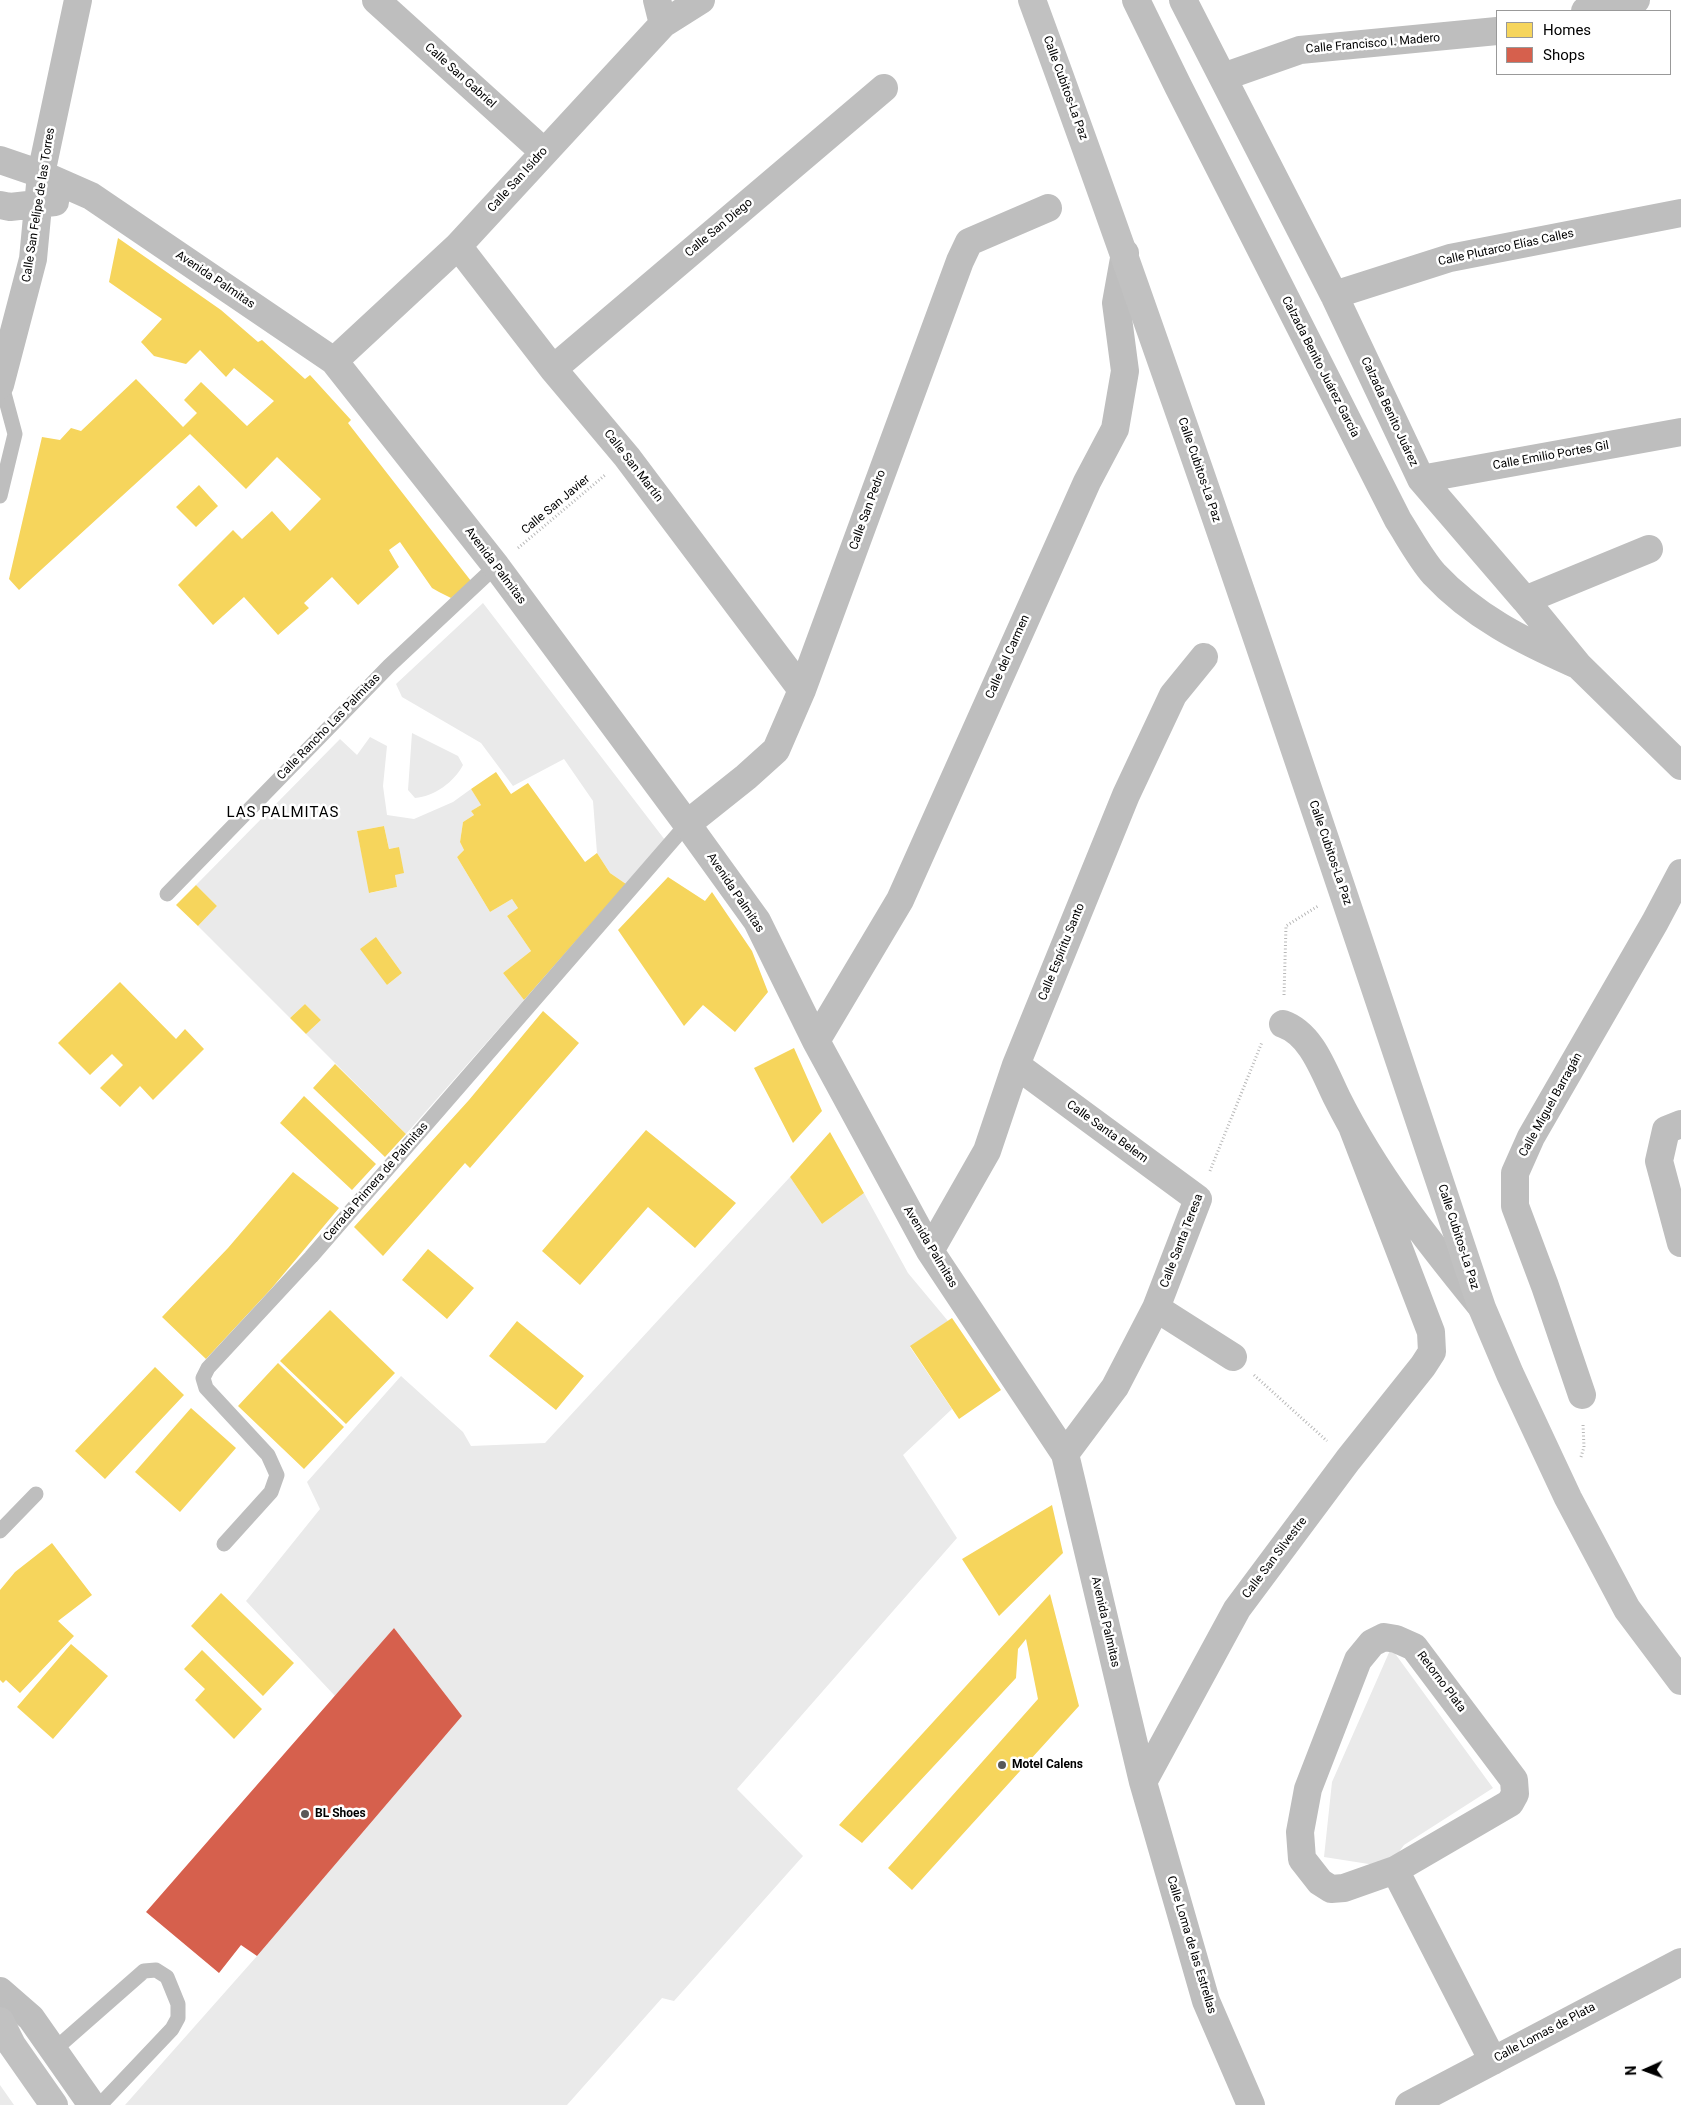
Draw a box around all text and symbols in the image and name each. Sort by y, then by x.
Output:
legend [1496,10,1671,75]
text: Homes [1543,21,1591,39]
street label: Calle Francisco I. Madero [1305,31,1441,57]
street label: Calle Cubitos-La Paz [1039,34,1091,142]
street label: Calle San Gabriel [422,40,498,112]
text: Shops [1543,46,1585,64]
street label: Calle San Felipe de las Torres [20,127,58,283]
street label: Calle San Isidro [485,144,551,216]
street label: Calle San Diego [682,196,756,260]
street label: Calle Plutarco Elías Calles [1437,227,1575,269]
street label: Avenida Palmitas [173,248,257,312]
street label: Calzada Benito Juárez García [1278,294,1362,440]
street label: Calzada Benito Juárez [1357,355,1421,469]
street label: Calle Cubitos-La Paz [1174,416,1224,524]
street label: Calle San Martín [600,427,666,505]
street label: Calle Emilio Portes Gil [1492,439,1610,473]
street label: Calle San Pedro [847,468,889,552]
street label: Calle San Javier [519,472,593,538]
street label: Avenida Palmitas [461,525,529,607]
street label: Calle del Carmen [983,613,1033,701]
street label: Calle Rancho Las Palmitas [275,671,383,783]
street label: Calle Cubitos-La Paz [1305,799,1355,907]
district label: LAS PALMITAS [225,804,341,822]
street label: Avenida Palmitas [703,851,767,935]
street label: Calle Espíritu Santo [1036,901,1088,1003]
street label: Calle Miguel Barragán [1516,1050,1586,1160]
street label: Calle Santa Belem [1064,1098,1150,1166]
street label: Cerrada Primera de Palmitas [320,1120,432,1244]
street label: Calle Cubitos-La Paz [1434,1183,1482,1291]
street label: Calle Santa Teresa [1158,1192,1206,1290]
street label: Avenida Palmitas [900,1204,960,1290]
street label: Calle San Silvestre [1240,1514,1310,1602]
street label: Avenida Palmitas [1088,1575,1122,1669]
street label: Retorno Plata [1413,1649,1469,1715]
place label: Motel Calens [1012,1758,1083,1772]
marker: Motel Calens [996,1759,1008,1771]
place label: BL Shoes [315,1807,366,1821]
marker: BL Shoes [299,1808,311,1820]
street label: Calle Loma de las Estrellas [1163,1874,1219,2016]
street label: Calle Lomas de Plata [1492,2000,1598,2066]
north arrow [1621,2045,1671,2095]
text: N [1623,2065,1639,2076]

